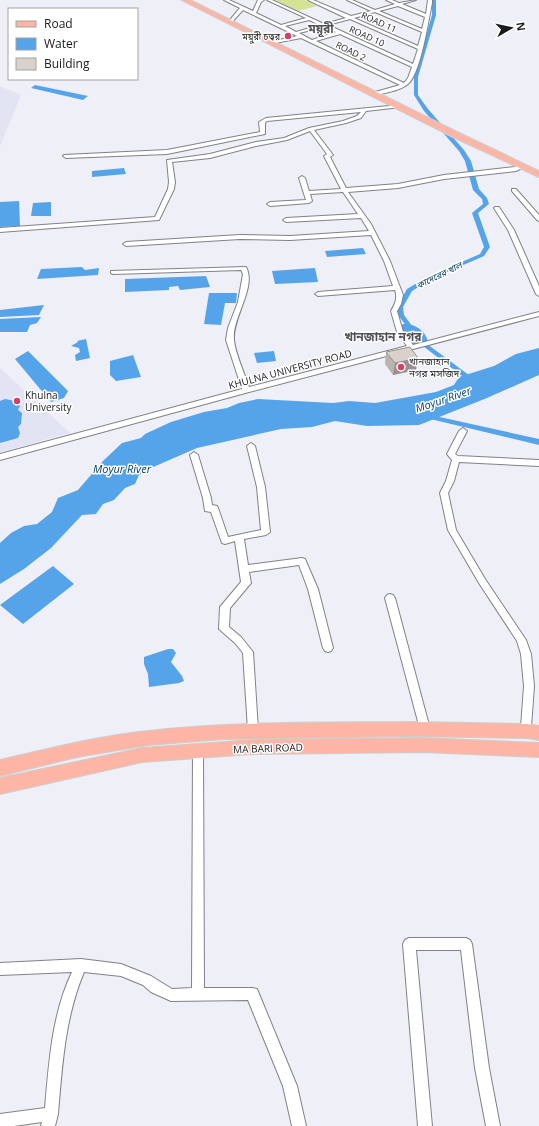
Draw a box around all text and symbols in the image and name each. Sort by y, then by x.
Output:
legend [8,8,138,80]
street label: ROAD 11 [359,8,399,36]
north arrow [491,8,531,48]
text: Road [44,15,73,32]
district label: ময়ূরী [307,20,334,38]
text: N [513,21,529,32]
street label: ROAD 10 [347,22,387,50]
place label: ময়ুরী চত্বর [241,30,281,44]
marker: ময়ুরী চত্বর [283,31,293,41]
text: Water [44,35,78,52]
street label: ROAD 2 [334,38,368,64]
text: Building [44,55,90,72]
water label: কাদেরের খাল [414,257,466,292]
district label: খানজাহান নগর [344,328,422,345]
street label: KHULNA UNIVERSITY ROAD [227,346,353,392]
place label: খানজাহান নগর মসজিদ [408,354,460,380]
marker: খানজাহান নগর মসজিদ [396,362,406,372]
water label: Moyur River [413,382,473,416]
place label: Khulna University [25,388,72,414]
marker: Khulna University [12,396,22,406]
water label: Moyur River [93,461,152,476]
street label: MA BARI ROAD [233,740,303,756]

